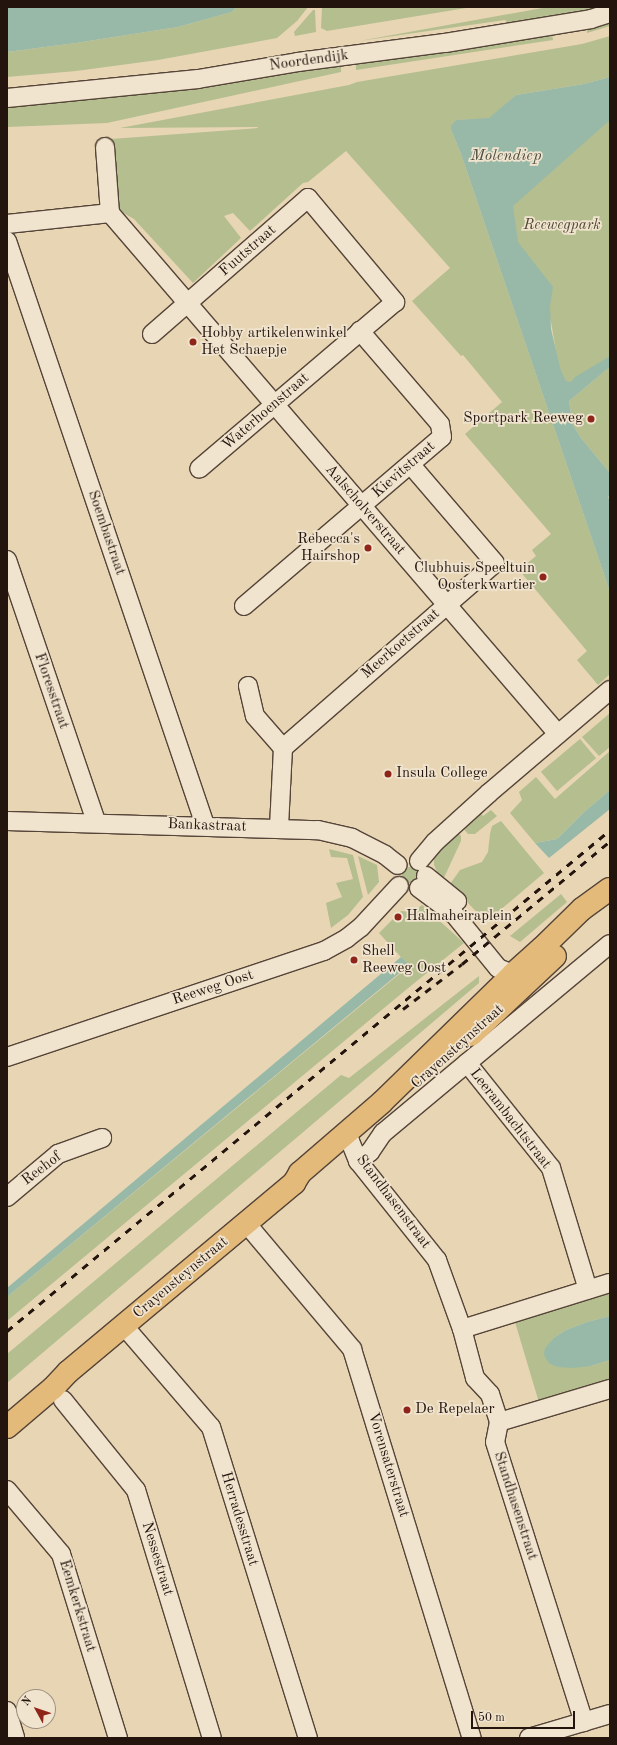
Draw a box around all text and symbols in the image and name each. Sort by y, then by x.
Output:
street label: Noordendijk [268,47,350,75]
water label: Molendiep [470,146,542,166]
park label: Reewegpark [523,217,601,235]
street label: Fuutstraat [216,221,280,281]
place label: Hobby artikelenwinkel Het Schaepje [201,324,347,359]
marker: Hobby artikelenwinkel Het Schaepje [188,337,198,347]
street label: Waterhoenstraat [219,369,313,455]
place label: Sportpark Reeweg [463,410,583,428]
marker: Sportpark Reeweg [586,414,596,424]
street label: Kievitstraat [369,438,439,502]
street label: Aalscholverstraat [321,461,409,559]
street label: Soembastraat [83,488,129,578]
place label: Rebecca's Hairshop [297,530,360,565]
marker: Rebecca's Hairshop [363,543,373,553]
place label: Clubhuis Speeltuin Oosterkwartier [414,559,535,594]
marker: Clubhuis Speeltuin Oosterkwartier [538,572,548,582]
street label: Meerkoetstraat [358,605,444,683]
street label: Floresstraat [30,651,72,731]
place label: Insula College [396,765,488,783]
marker: Insula College [383,769,393,779]
street label: Bankastraat [167,816,247,836]
place label: Halmaheiraplein [406,908,512,926]
marker: Halmaheiraplein [393,912,403,922]
place label: Shell Reeweg Oost [362,942,446,977]
marker: Shell Reeweg Oost [349,955,359,965]
street label: Reeweg Oost [170,966,256,1010]
street label: Crayensteynstraat [408,1001,508,1093]
street label: Leerambachtstraat [465,1065,555,1173]
street label: Reehof [19,1148,65,1190]
street label: Standhasenstraat [352,1151,434,1253]
street label: Crayensteynstraat [130,1233,232,1323]
place label: De Repelaer [415,1401,495,1419]
marker: De Repelaer [402,1405,412,1415]
street label: Vorensaterstraat [363,1410,413,1520]
street label: Standhasenstraat [489,1450,541,1562]
street label: Herradesstraat [216,1470,262,1568]
street label: Nessestraat [137,1520,177,1598]
street label: Eemkerkstraat [54,1558,100,1654]
north arrow [16,1689,56,1729]
text: N [20,1695,34,1708]
scale bar [473,1703,577,1729]
text: 50 m [478,1712,505,1724]

